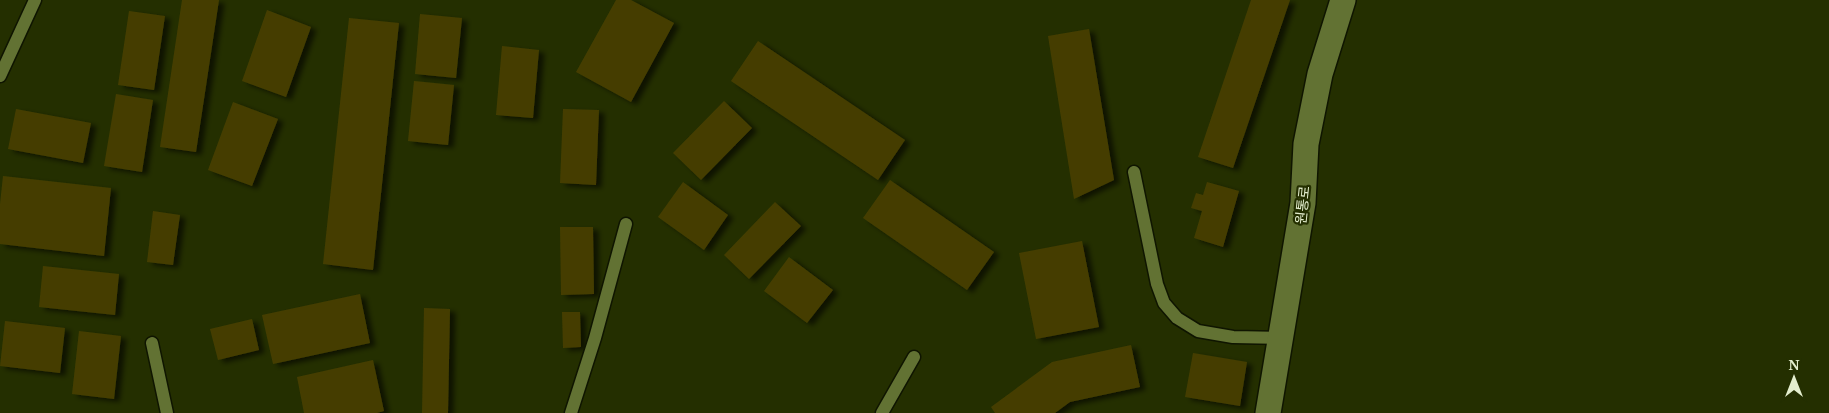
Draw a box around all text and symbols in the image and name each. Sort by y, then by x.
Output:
street label: 원통로 [1291,185,1313,225]
north arrow [1769,353,1819,403]
text: N [1788,355,1800,374]

